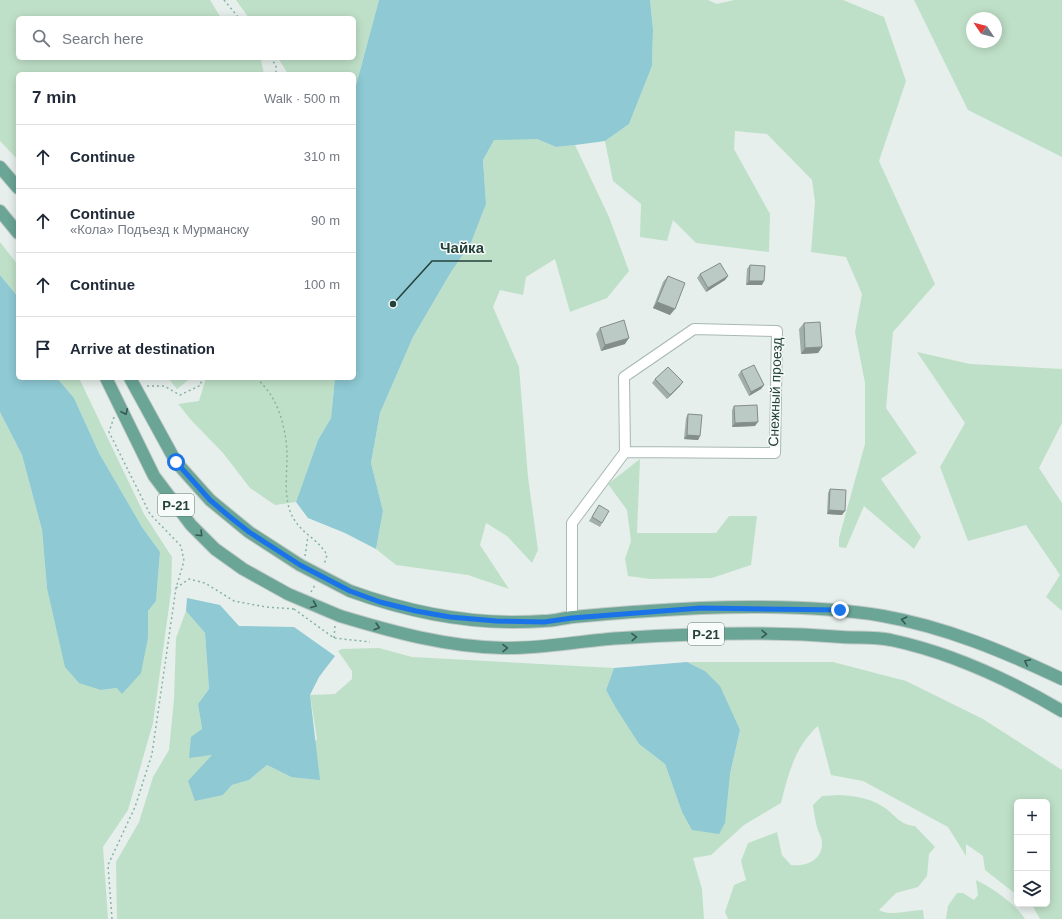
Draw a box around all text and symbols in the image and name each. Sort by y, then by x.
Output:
north arrow [966,12,1002,48]
search box [16,16,356,60]
icon: search [30,27,52,49]
text: Search here [62,30,144,47]
text: 7 min [32,88,76,107]
text: Walk · 500 m [264,91,340,106]
icon: ahead [32,146,54,168]
text: Continue [70,148,135,165]
text: 310 m [304,149,340,164]
text: Continue [70,205,135,222]
icon: ahead [32,210,54,232]
text: 90 m [311,213,340,228]
text: «Кола» Подъезд к Мурманску [70,222,249,237]
callout: Чайка [432,234,492,261]
text: Чайка [440,239,485,256]
icon: ahead [32,274,54,296]
text: Continue [70,276,135,293]
text: 100 m [304,277,340,292]
street label: Снежный проезд [765,337,785,447]
icon: arrive [32,338,54,360]
text: Arrive at destination [70,340,215,357]
one-way arrow [120,409,128,416]
route start [167,453,185,471]
road number: Р-21 [158,494,194,516]
one-way arrow [195,529,203,537]
one-way arrow [310,600,317,608]
route end [831,601,849,619]
one-way arrow [901,617,907,625]
one-way arrow [373,622,380,631]
road number: Р-21 [688,623,724,645]
one-way arrow [761,630,767,638]
one-way arrow [631,633,637,642]
one-way arrow [502,644,508,652]
one-way arrow [1023,659,1031,667]
map controls [1014,799,1050,907]
button: + [1014,799,1050,835]
button: − [1014,835,1050,871]
button: layers [1014,871,1050,907]

